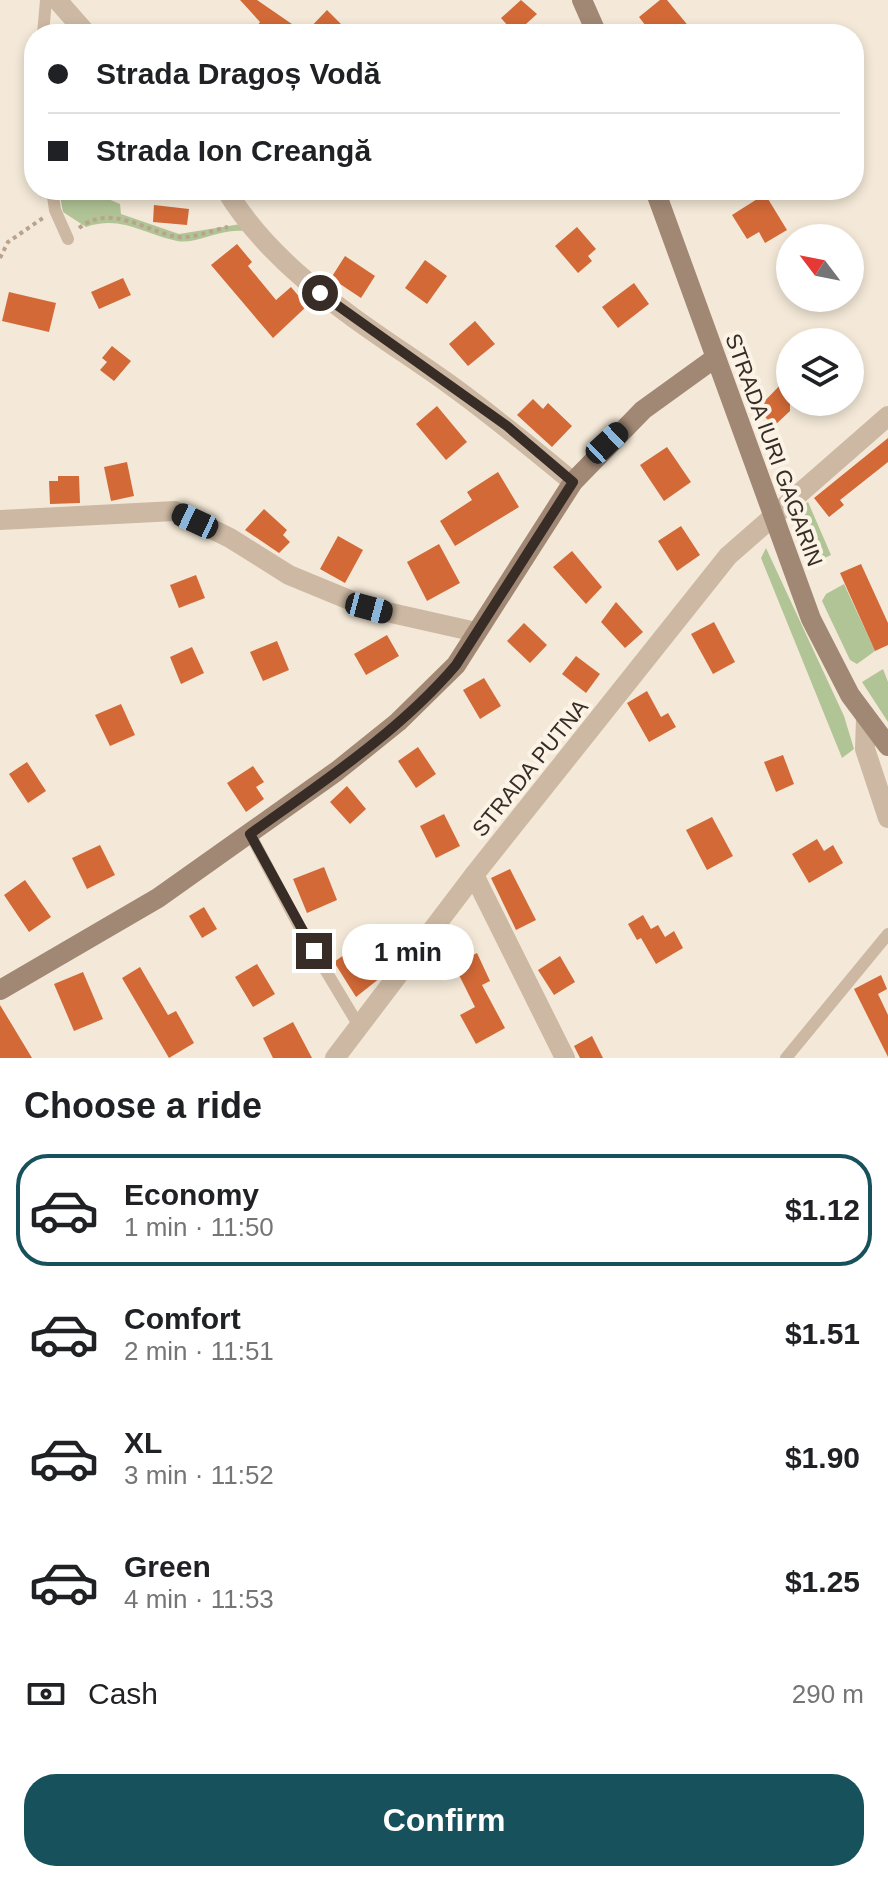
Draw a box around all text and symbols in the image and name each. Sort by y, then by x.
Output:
text: Strada Dragoș Vodă [96,57,381,90]
text: Strada Ion Creangă [96,134,371,167]
north arrow [776,224,864,312]
map controls [776,224,864,416]
route start [302,275,338,311]
button: layers [776,328,864,416]
street label: STRADA IURI GAGARIN [720,330,828,570]
car [581,418,633,468]
car [168,500,222,542]
car [343,590,395,626]
street label: STRADA PUTNA [467,694,593,841]
callout: 1 min [342,923,474,979]
route end [296,933,332,969]
text: 1 min [374,937,442,967]
text: Choose a ride [24,1085,262,1126]
icon: car [28,1174,100,1246]
text: Economy [124,1178,259,1211]
text: $1.12 [785,1193,860,1226]
text: 1 min · 11:50 [124,1212,274,1242]
icon: car [28,1298,100,1370]
text: Comfort [124,1302,241,1335]
text: $1.51 [785,1317,860,1350]
text: 2 min · 11:51 [124,1336,274,1366]
icon: car [28,1422,100,1494]
text: XL [124,1426,162,1459]
text: $1.90 [785,1441,860,1474]
text: 3 min · 11:52 [124,1460,274,1490]
icon: car [28,1546,100,1618]
text: Green [124,1550,211,1583]
text: $1.25 [785,1565,860,1598]
text: 4 min · 11:53 [124,1584,274,1614]
icon: cash [24,1672,68,1716]
text: Cash [88,1677,158,1710]
text: 290 m [792,1679,864,1709]
button: Confirm [24,1774,864,1866]

